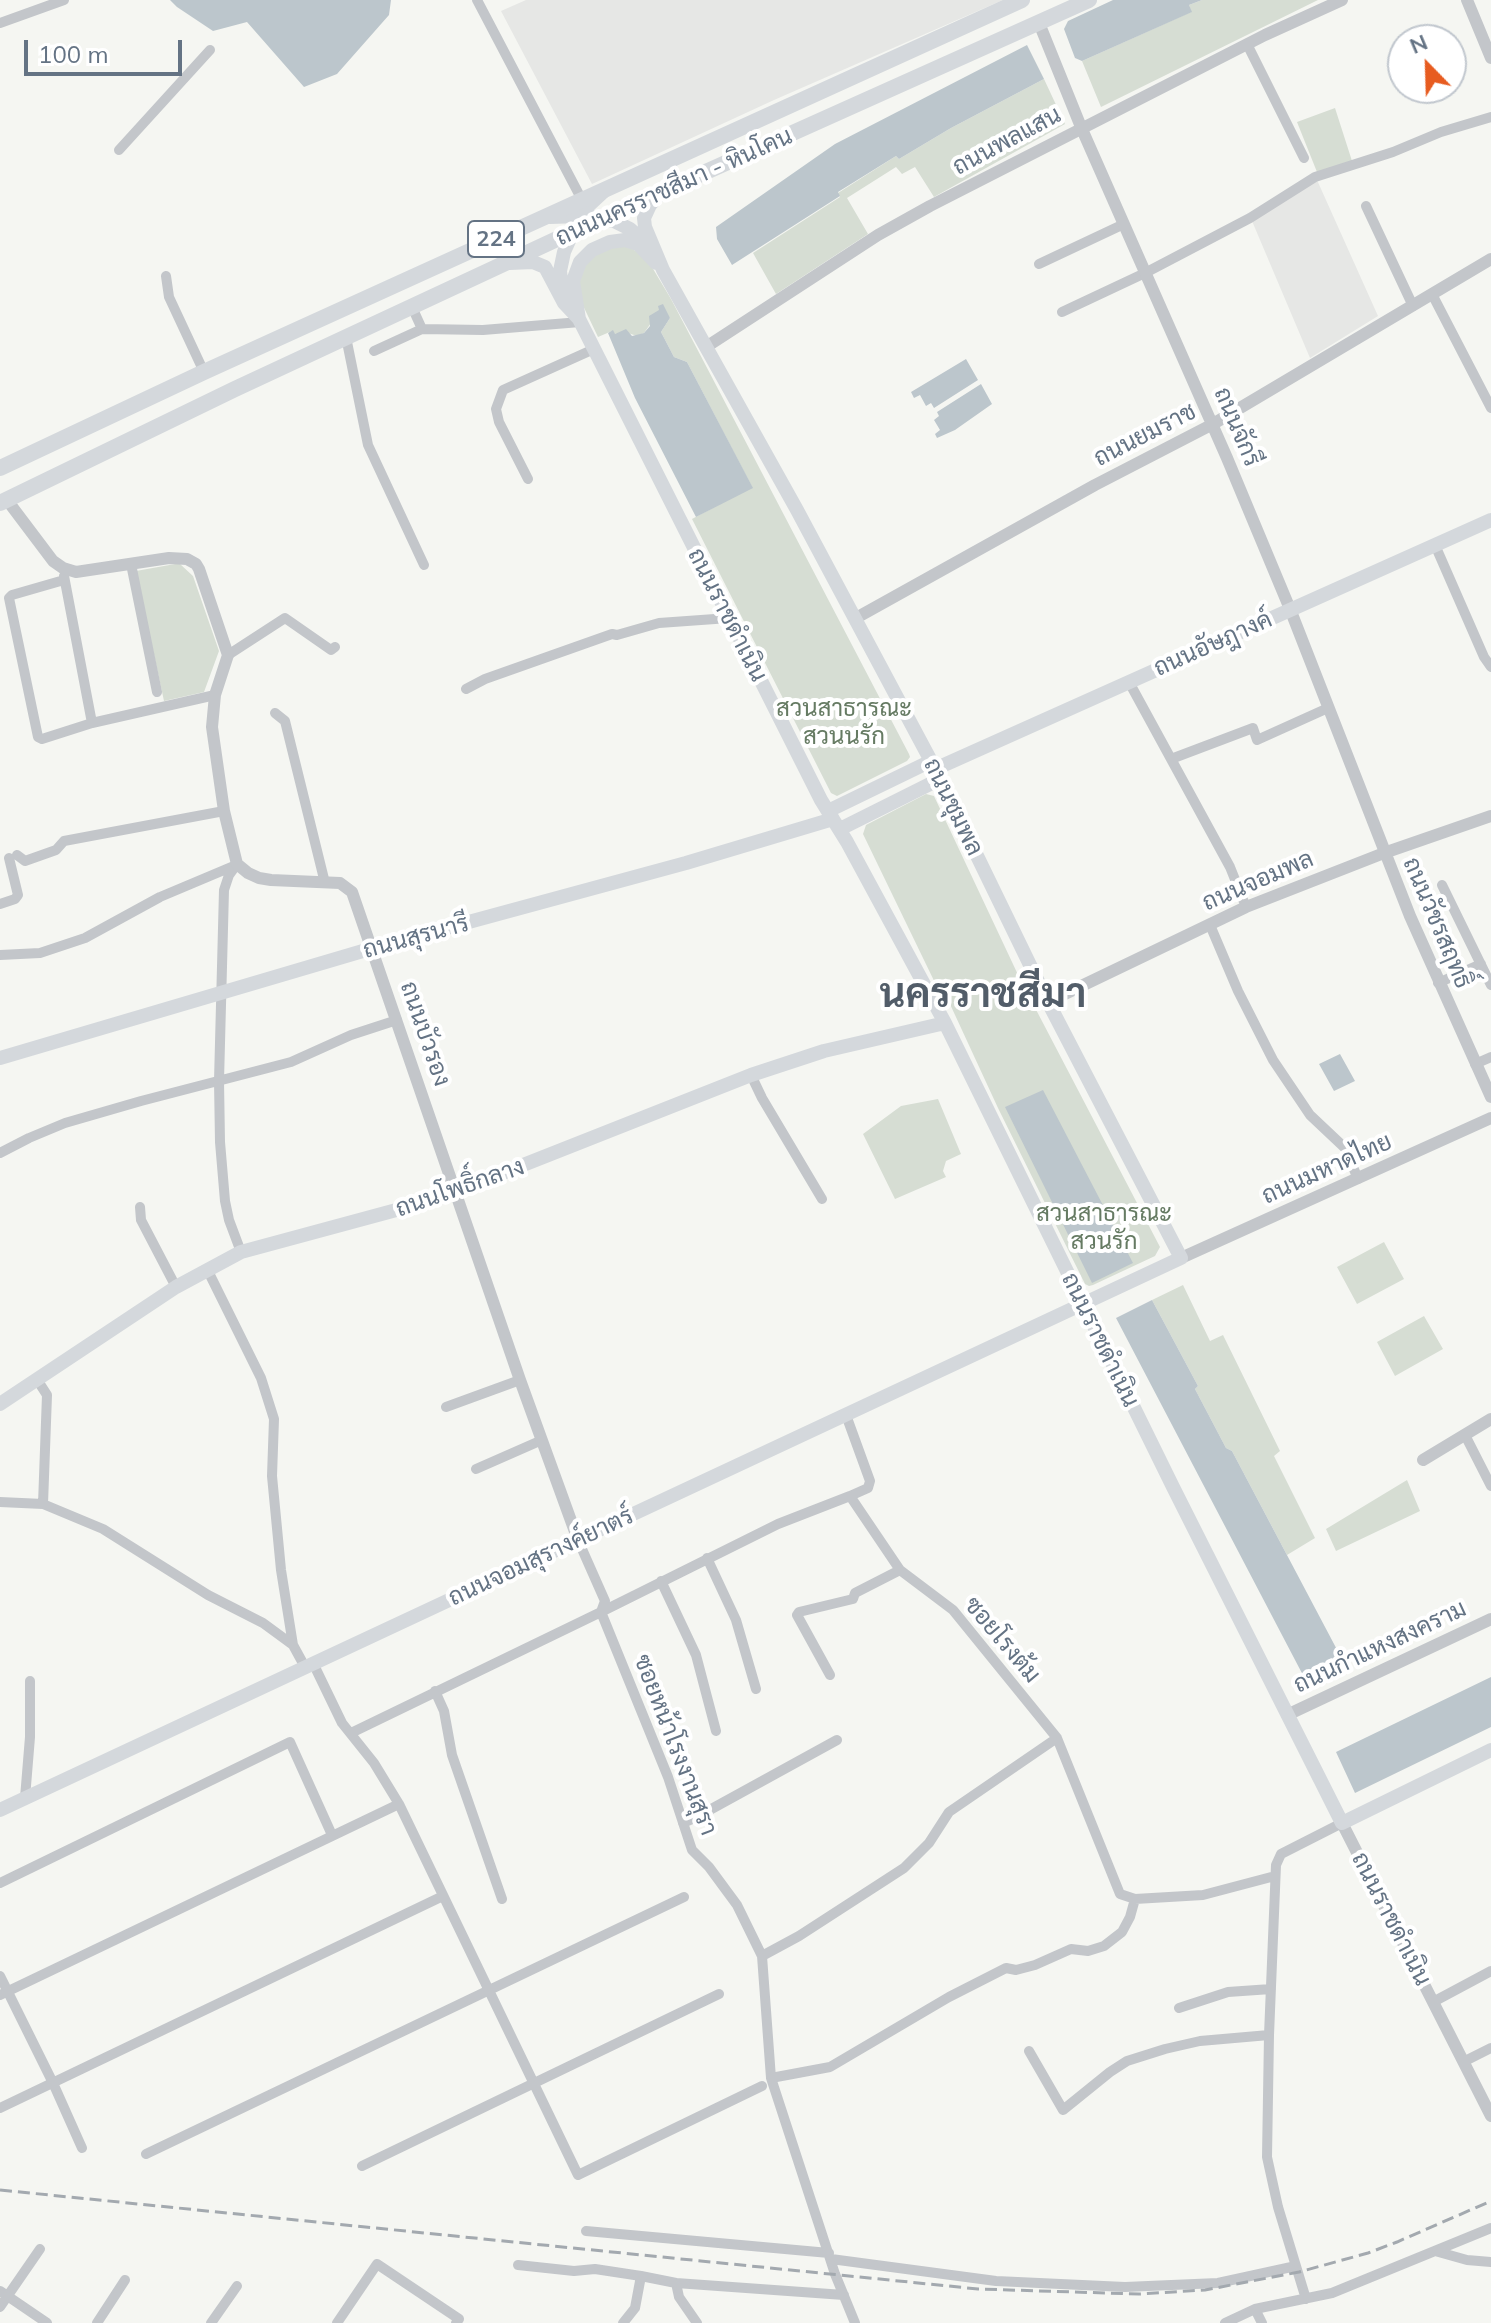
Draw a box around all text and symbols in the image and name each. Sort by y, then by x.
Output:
scale bar [28,24,186,74]
north arrow [1387,24,1467,104]
text: N [1405,28,1432,60]
text: 100 m [38,39,109,69]
street label: ถนนพลแสน [948,100,1066,182]
street label: ถนนนครราชสีมา - หินโคน [551,122,797,252]
road number: 224 [468,221,524,257]
street label: ถนนจักรี [1207,383,1267,471]
street label: ถนนยมราช [1089,397,1201,473]
street label: ถนนราชดำเนิน [681,543,773,687]
street label: ถนนอัษฎางค์ [1149,605,1277,683]
park label: สวนสาธารณะ สวนนรัก [776,695,912,751]
street label: ถนนชุมพล [917,754,989,860]
street label: ถนนจอมพล [1198,845,1318,917]
street label: ถนนวัชรสฤทธิ์ [1396,853,1478,993]
street label: ถนนสุรนารี [360,909,472,965]
district label: นครราชสีมา [880,971,1086,1019]
street label: ถนนบัวรอง [394,978,456,1090]
street label: ถนนมหาดไทย [1258,1128,1396,1210]
street label: ถนนโพธิ์กลาง [392,1153,528,1223]
park label: สวนสาธารณะ สวนรัก [1036,1200,1172,1256]
street label: ถนนราชดำเนิน [1055,1268,1145,1412]
street label: ถนนจอมสุรางค์ยาตร์ [444,1502,638,1612]
street label: ซอยโรงต้ม [958,1591,1046,1689]
street label: ถนนกำแหงสงคราม [1289,1594,1471,1700]
street label: ซอยหน้าโรงงานสุรา [627,1650,723,1840]
street label: ถนนราชดำเนิน [1345,1847,1437,1991]

